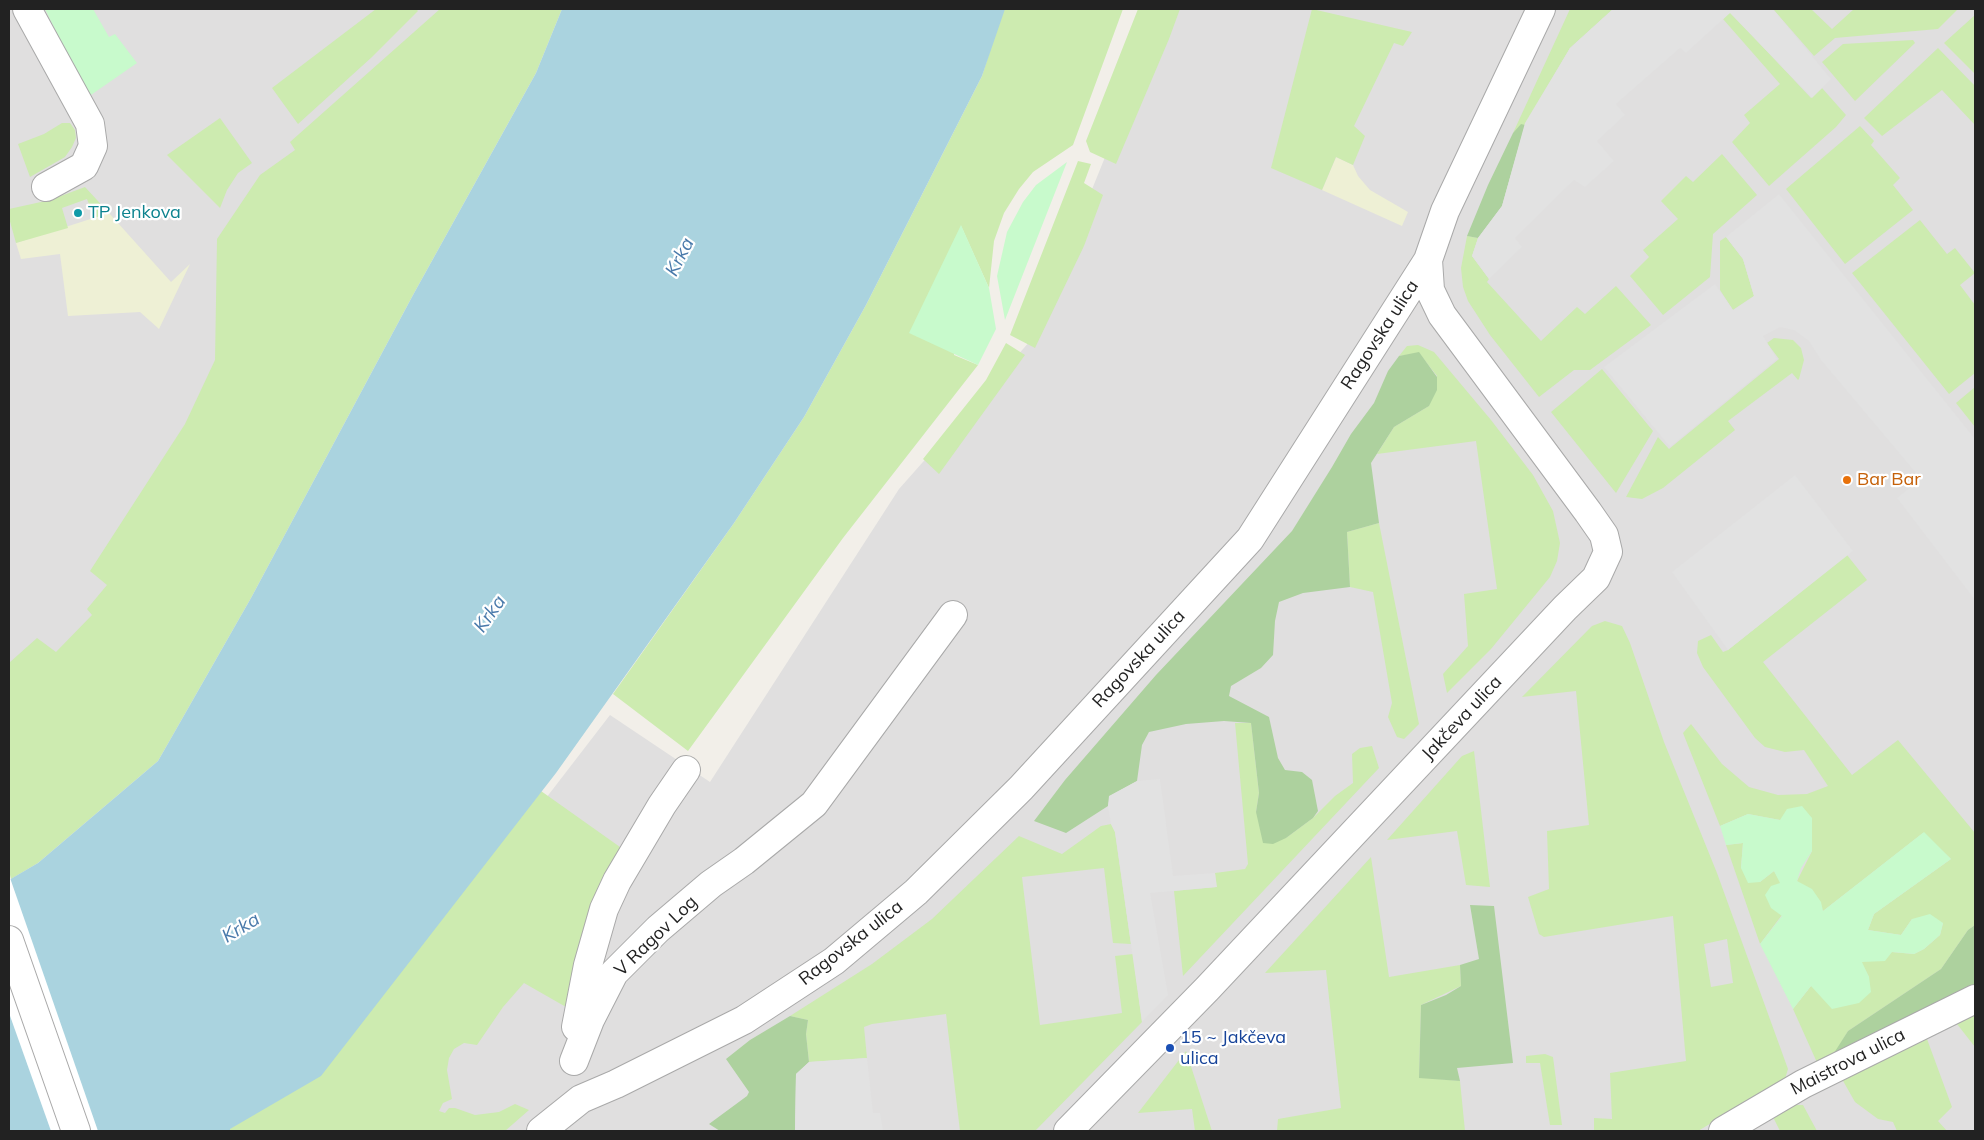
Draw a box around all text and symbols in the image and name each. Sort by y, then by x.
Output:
place label: TP Jenkova [88,202,181,224]
marker: TP Jenkova [72,207,84,219]
water label: Krka [661,234,699,280]
street label: Ragovska ulica [1337,276,1423,394]
place label: Bar Bar [1857,469,1921,491]
marker: Bar Bar [1841,474,1853,486]
water label: Krka [469,591,511,637]
street label: Ragovska ulica [1088,606,1190,712]
street label: Jakčeva ulica [1417,671,1507,765]
street label: V Ragov Log [610,891,702,981]
street label: Ragovska ulica [795,896,907,990]
water label: Krka [218,908,264,948]
street label: Maistrova ulica [1787,1024,1909,1100]
place label: 15 ~ Jakčeva ulica [1180,1027,1286,1070]
marker: 15 ~ Jakčeva ulica [1164,1042,1176,1054]

